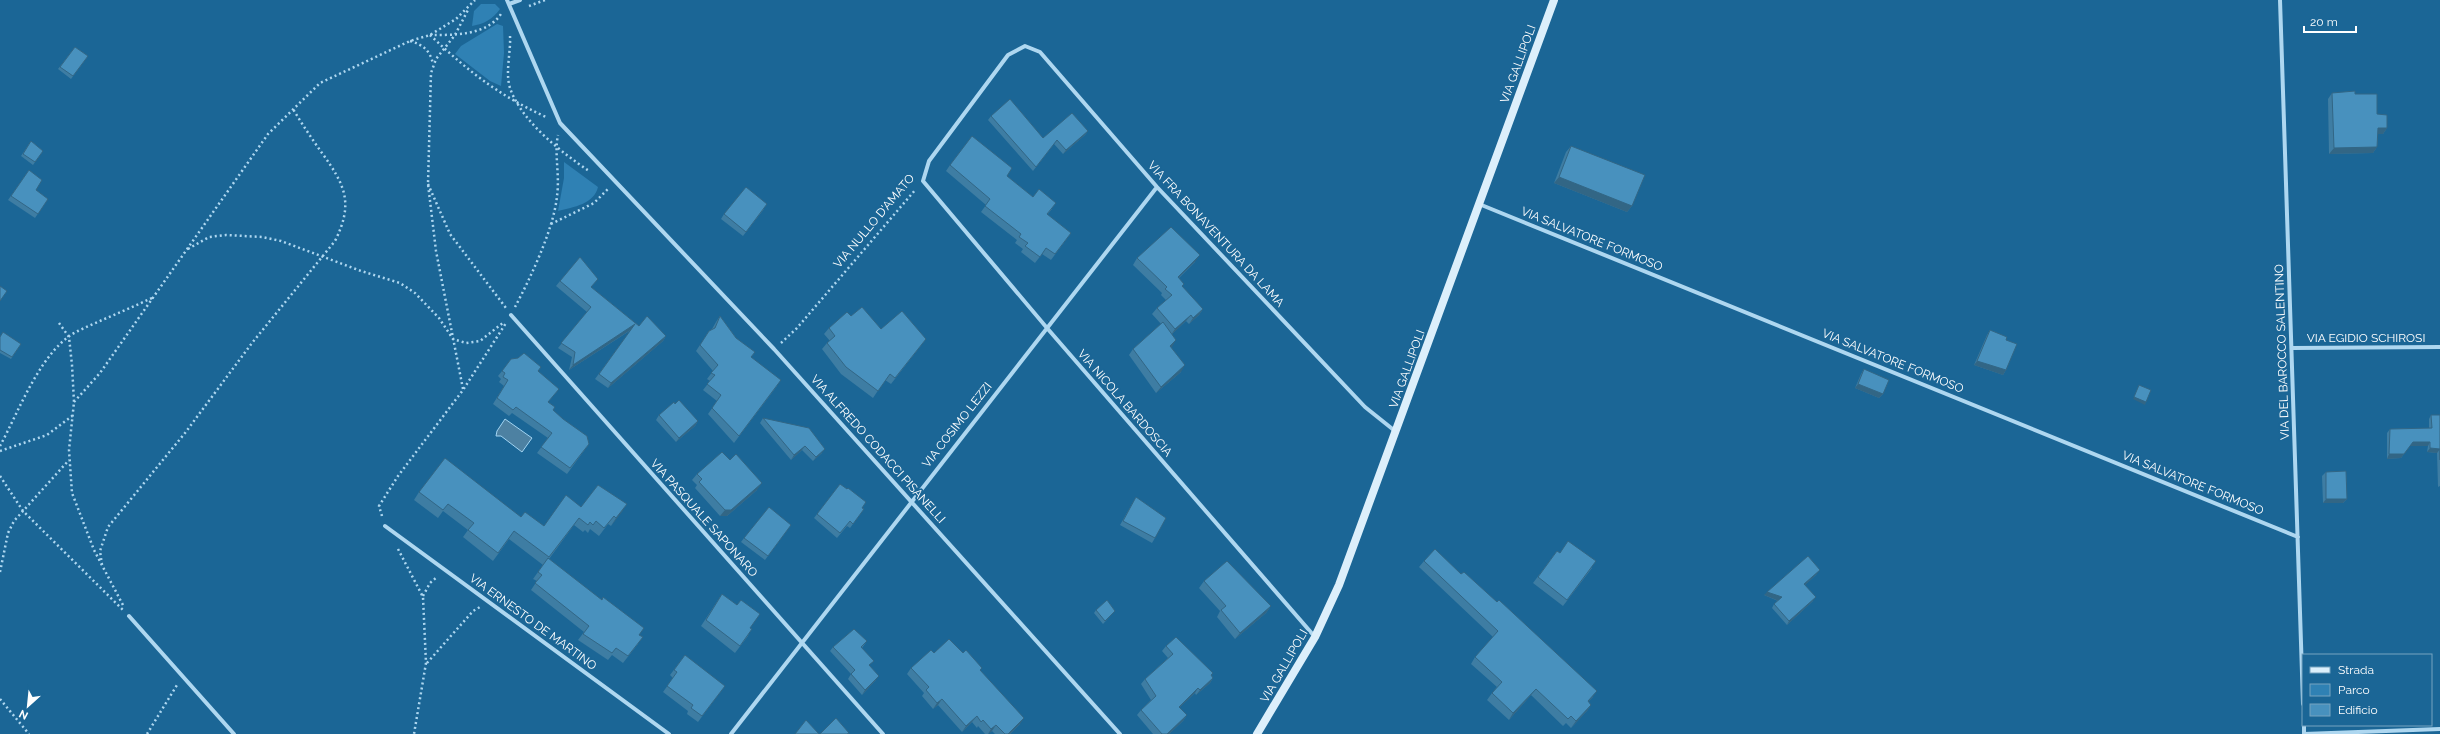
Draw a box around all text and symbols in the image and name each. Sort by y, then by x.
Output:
scale bar [2304,8,2356,34]
text: 20 m [2310,15,2338,29]
street label: VIA GALLIPOLI [1497,23,1539,105]
street label: VIA FRA BONAVENTURA DA LAMA [1145,158,1287,310]
street label: VIA NULLO D'AMATO [831,171,917,271]
street label: VIA SALVATORE FORMOSO [1519,204,1665,274]
street label: VIA DEL BAROCCO SALENTINO [2272,264,2292,440]
street label: VIA SALVATORE FORMOSO [1820,326,1966,396]
street label: VIA GALLIPOLI [1386,328,1428,410]
street label: VIA EGIDIO SCHIROSI [2307,331,2425,345]
street label: VIA NICOLA BARDOSCIA [1075,347,1175,459]
street label: VIA ALFREDO CODACCI PISANELLI [808,372,948,526]
street label: VIA COSIMO LEZZI [919,380,995,470]
street label: VIA SALVATORE FORMOSO [2120,448,2266,518]
street label: VIA PASQUALE SAPONARO [648,456,760,580]
street label: VIA ERNESTO DE MARTINO [467,571,599,673]
street label: VIA GALLIPOLI [1257,627,1311,705]
legend [2302,654,2432,726]
text: Strada [2338,663,2374,677]
text: Parco [2338,683,2370,697]
north arrow [8,686,48,726]
text: Edificio [2338,703,2378,717]
text: N [17,707,30,722]

